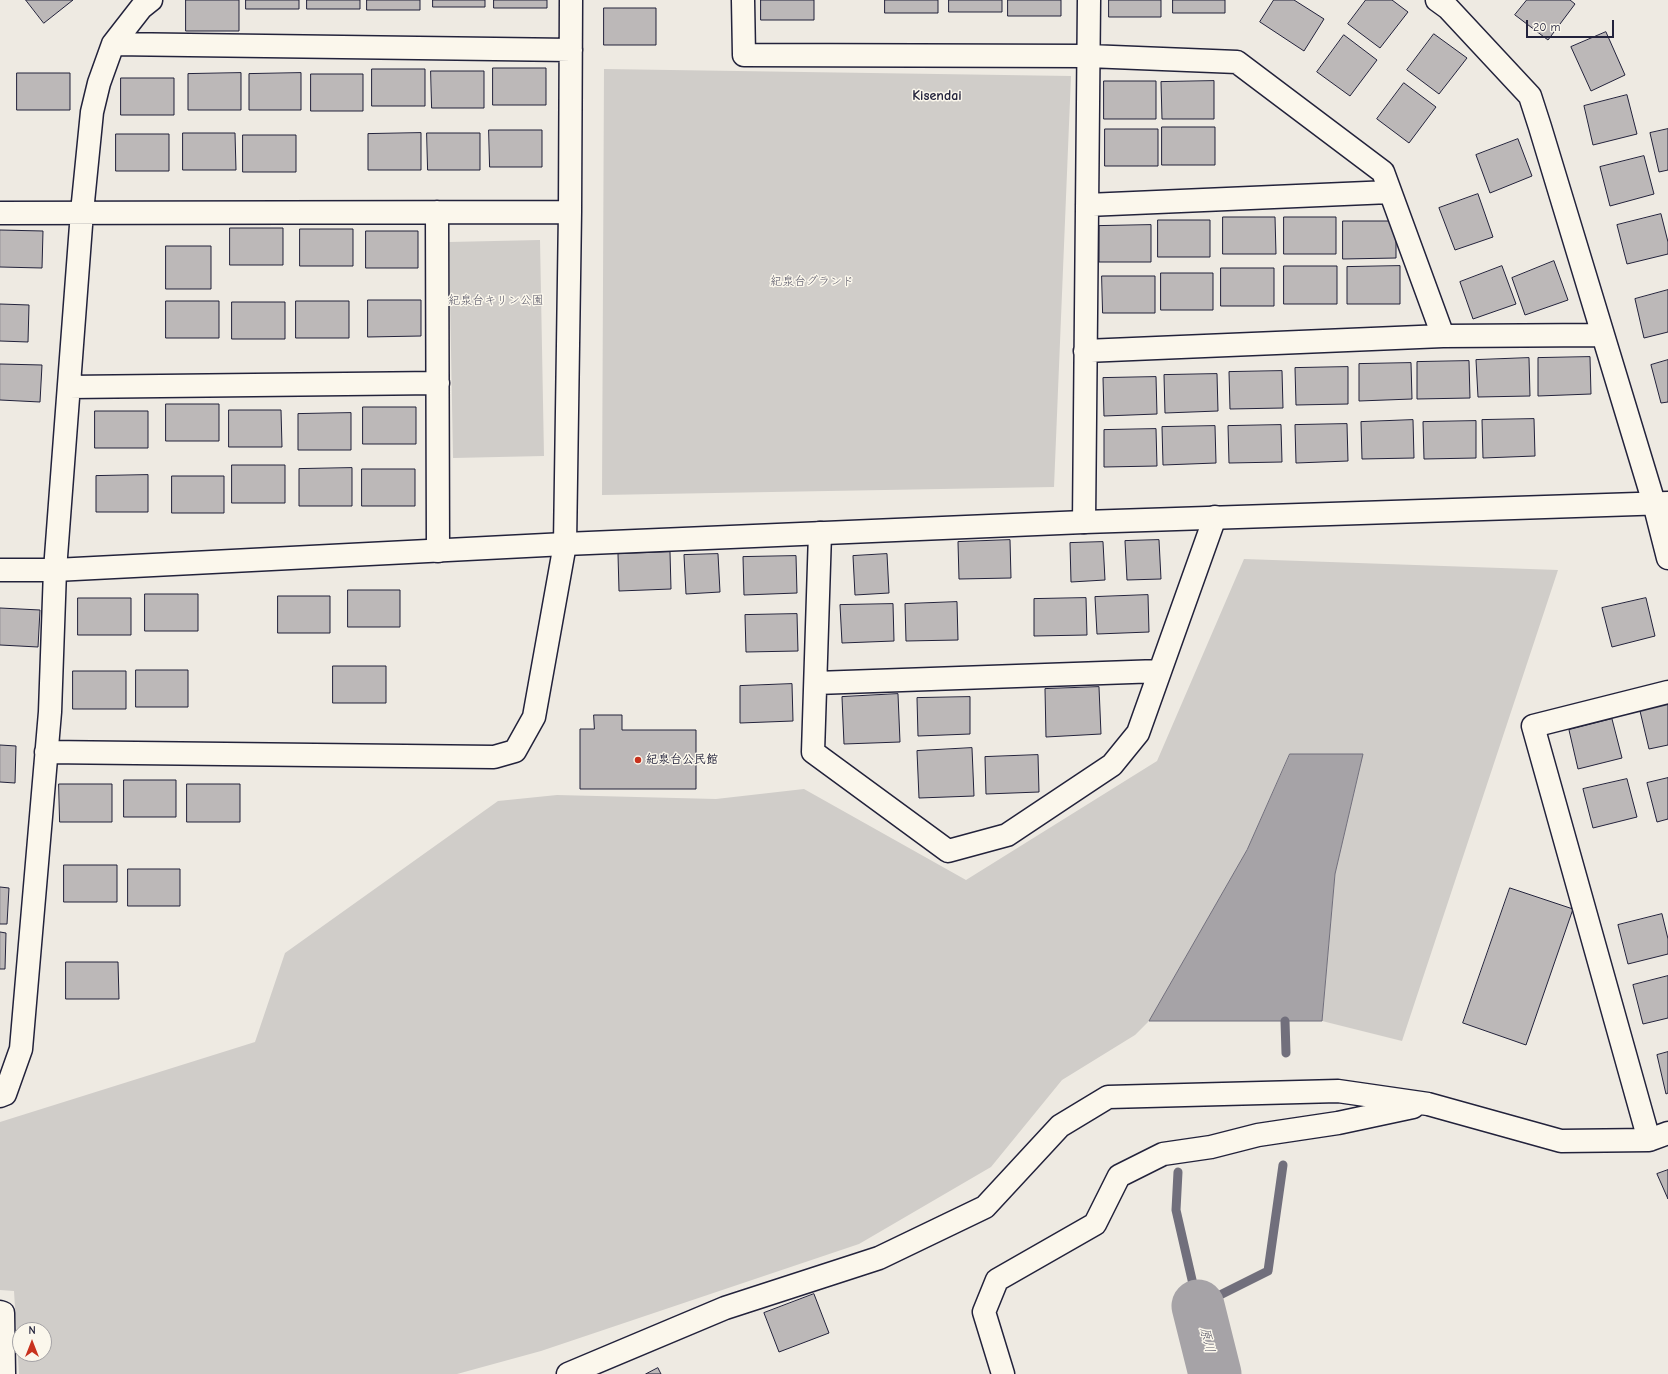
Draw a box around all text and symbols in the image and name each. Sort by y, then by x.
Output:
scale bar [1528,12,1616,38]
text: 20 m [1533,20,1561,34]
district label: Kisendai [912,88,962,104]
park label: 紀泉台グランド [770,275,854,289]
park label: 紀泉台キリン公園 [448,294,544,308]
place label: 紀泉台公民館 [646,753,718,767]
marker: 紀泉台公民館 [633,755,643,765]
north arrow [12,1322,52,1362]
text: N [28,1324,36,1337]
water label: 原川 [1196,1325,1218,1355]

